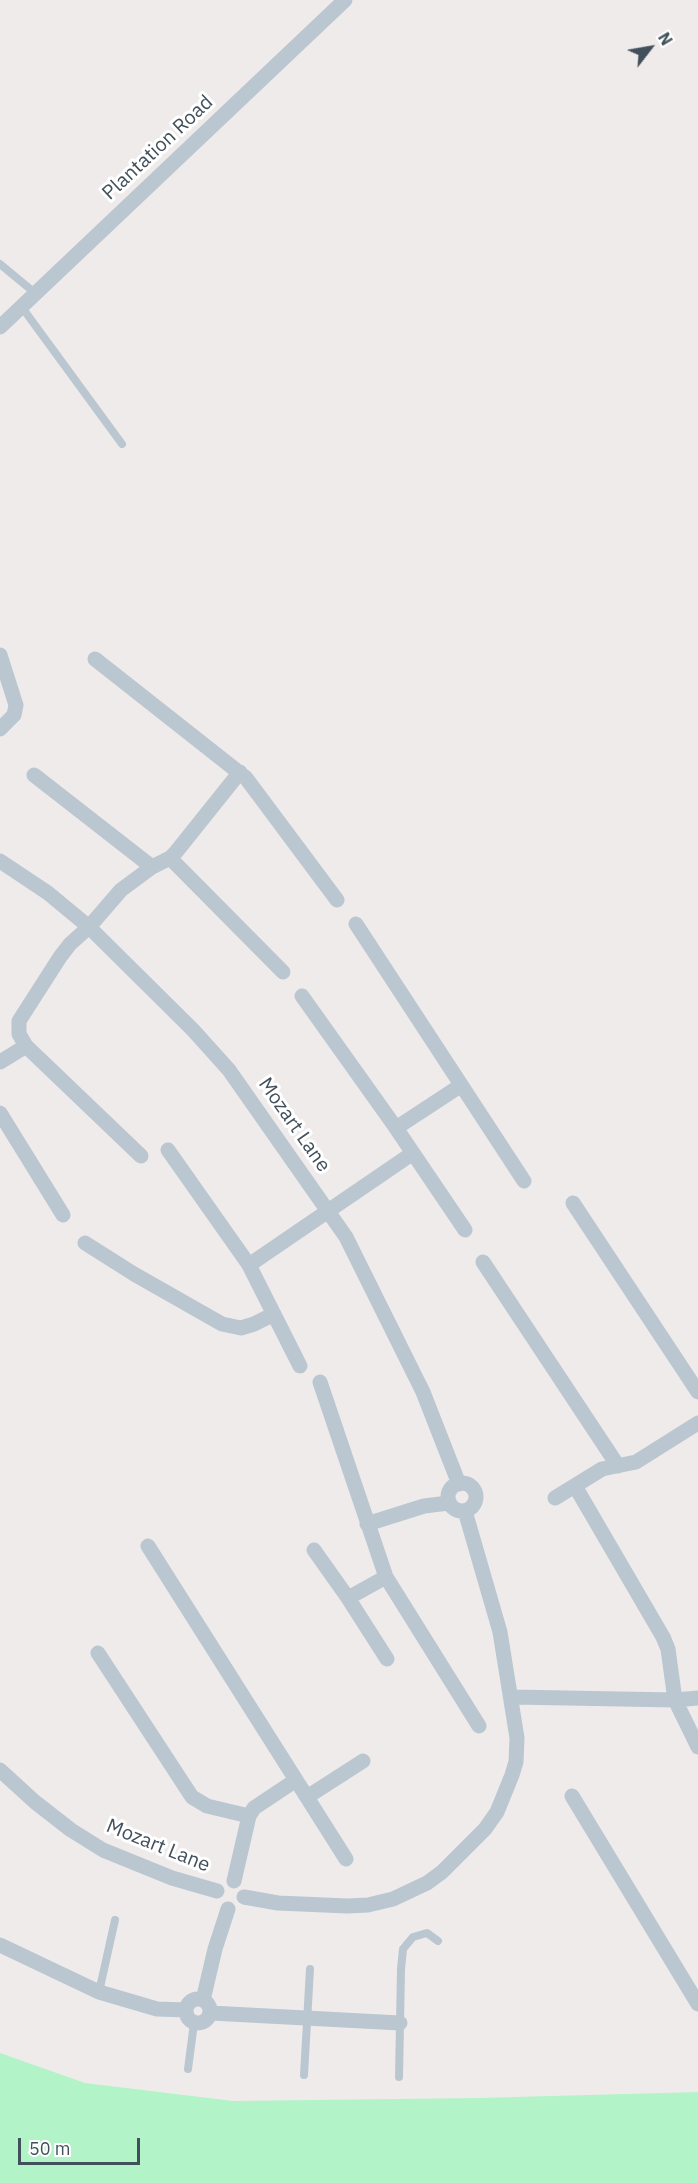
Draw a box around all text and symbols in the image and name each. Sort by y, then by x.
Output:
north arrow [620,18,680,78]
text: N [654,29,677,49]
street label: Plantation Road [98,91,218,205]
street label: Mozart Lane [253,1073,335,1177]
street label: Mozart Lane [103,1814,213,1878]
scale bar [21,2126,142,2164]
text: 50 m [29,2137,71,2160]

